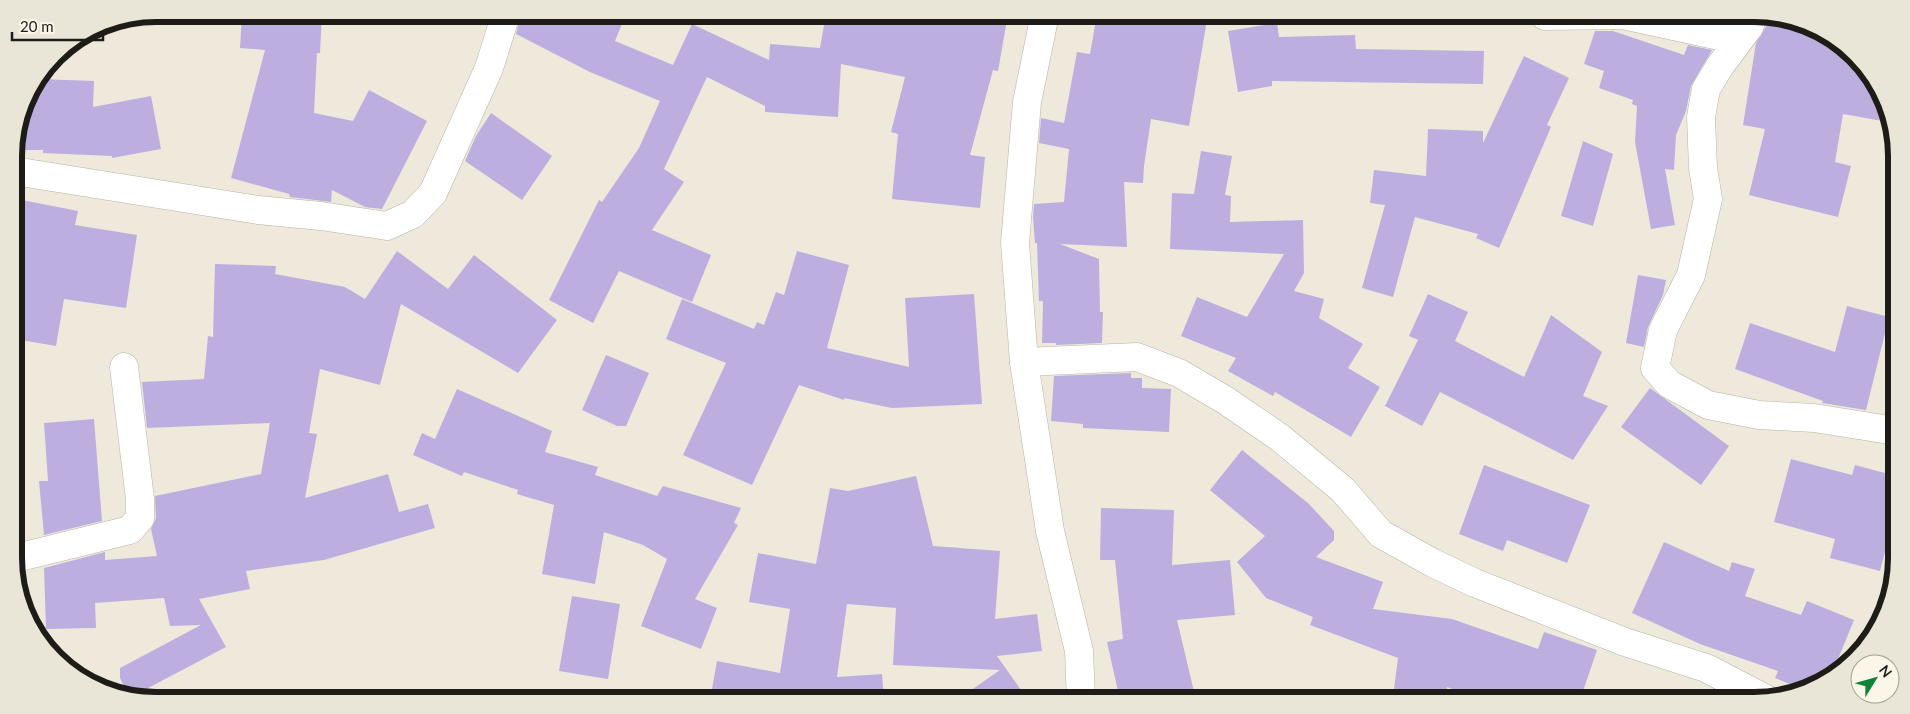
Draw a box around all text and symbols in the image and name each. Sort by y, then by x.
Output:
scale bar [12,10,104,42]
text: 20 m [20,17,54,35]
north arrow [1850,654,1900,704]
text: N [1876,661,1896,680]

